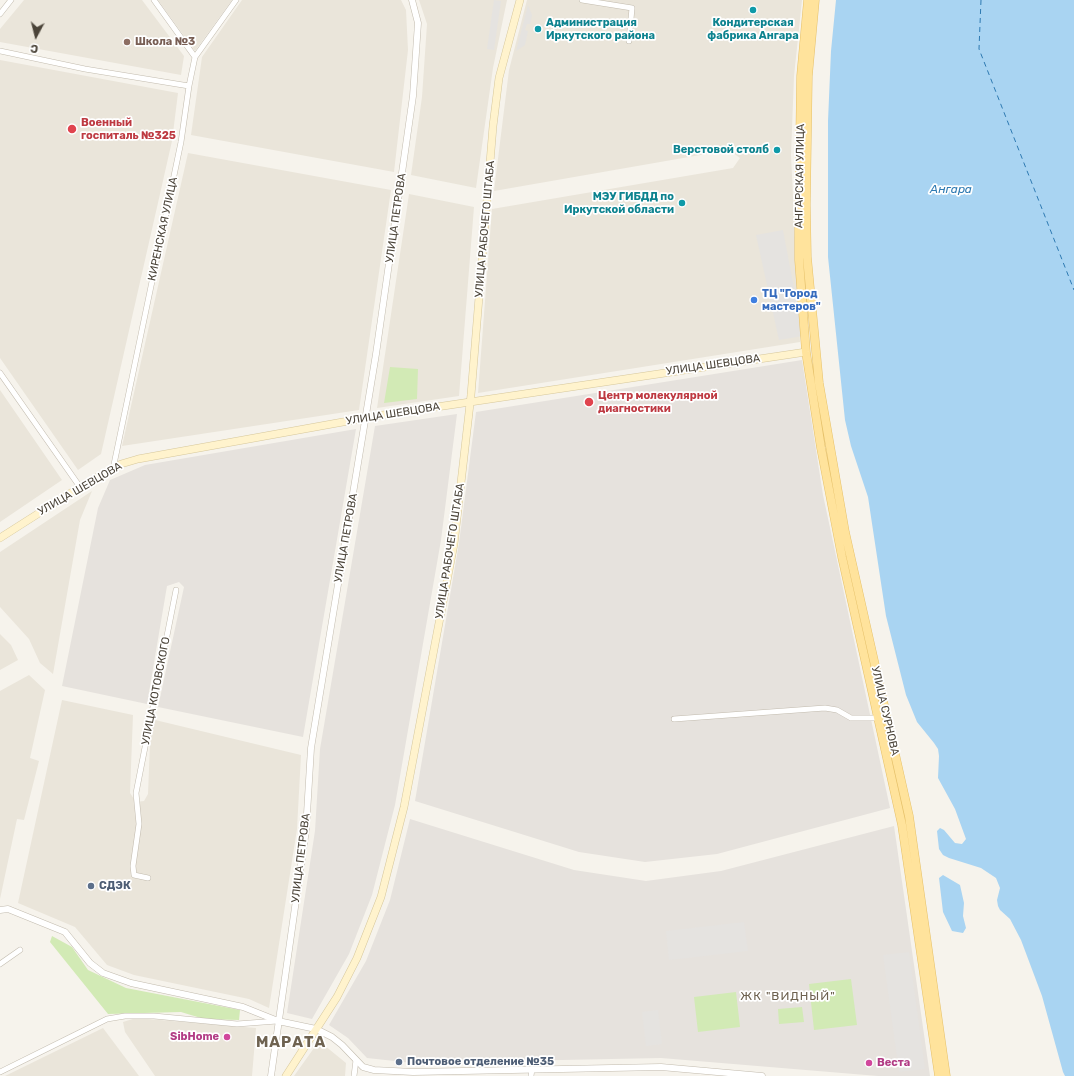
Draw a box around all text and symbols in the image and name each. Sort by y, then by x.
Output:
marker: Кондитерская фабрика Ангара [748,5,758,15]
north arrow [16,16,56,56]
place label: Администрация Иркутского района [546,16,655,42]
place label: Кондитерская фабрика Ангара [707,16,799,42]
marker: Администрация Иркутского района [533,24,543,34]
place label: Школа №3 [135,35,195,49]
marker: Школа №3 [122,37,132,47]
text: С [30,41,39,55]
place label: Военный госпиталь №325 [81,116,176,142]
marker: Военный госпиталь №325 [66,123,78,135]
street label: АНГАРСКАЯ УЛИЦА [792,124,808,228]
place label: Верстовой столб [673,143,769,157]
marker: Верстовой столб [772,145,782,155]
street label: УЛИЦА РАБОЧЕГО ШТАБА [472,160,498,298]
street label: УЛИЦА ПЕТРОВА [383,172,409,264]
street label: КИРЕНСКАЯ УЛИЦА [146,176,180,282]
water label: Ангара [930,183,972,197]
place label: МЭУ ГИБДД по Иркутской области [564,190,674,216]
marker: МЭУ ГИБДД по Иркутской области [677,198,687,208]
place label: ТЦ "Город мастеров" [762,287,821,313]
marker: ТЦ "Город мастеров" [749,295,759,305]
street label: УЛИЦА ШЕВЦОВА [665,352,761,378]
place label: Центр молекулярной диагностики [598,389,717,415]
marker: Центр молекулярной диагностики [583,396,595,408]
street label: УЛИЦА ШЕВЦОВА [345,400,441,428]
street label: УЛИЦА ШЕВЦОВА [36,460,124,518]
street label: УЛИЦА РАБОЧЕГО ШТАБА [433,482,467,620]
street label: УЛИЦА ПЕТРОВА [332,492,360,584]
street label: УЛИЦА КОТОВСКОГО [139,636,173,746]
street label: УЛИЦА СУРНОВА [868,665,902,757]
street label: УЛИЦА ПЕТРОВА [289,812,313,904]
place label: СДЭК [99,879,131,893]
marker: СДЭК [86,881,96,891]
district label: ЖК "ВИДНЫЙ" [740,990,836,1004]
place label: SibHome [170,1030,219,1044]
marker: SibHome [222,1032,232,1042]
district label: МАРАТА [256,1034,326,1052]
place label: Почтовое отделение №35 [407,1055,554,1069]
place label: Веста [877,1056,910,1070]
marker: Почтовое отделение №35 [394,1057,404,1067]
marker: Веста [864,1058,874,1068]

